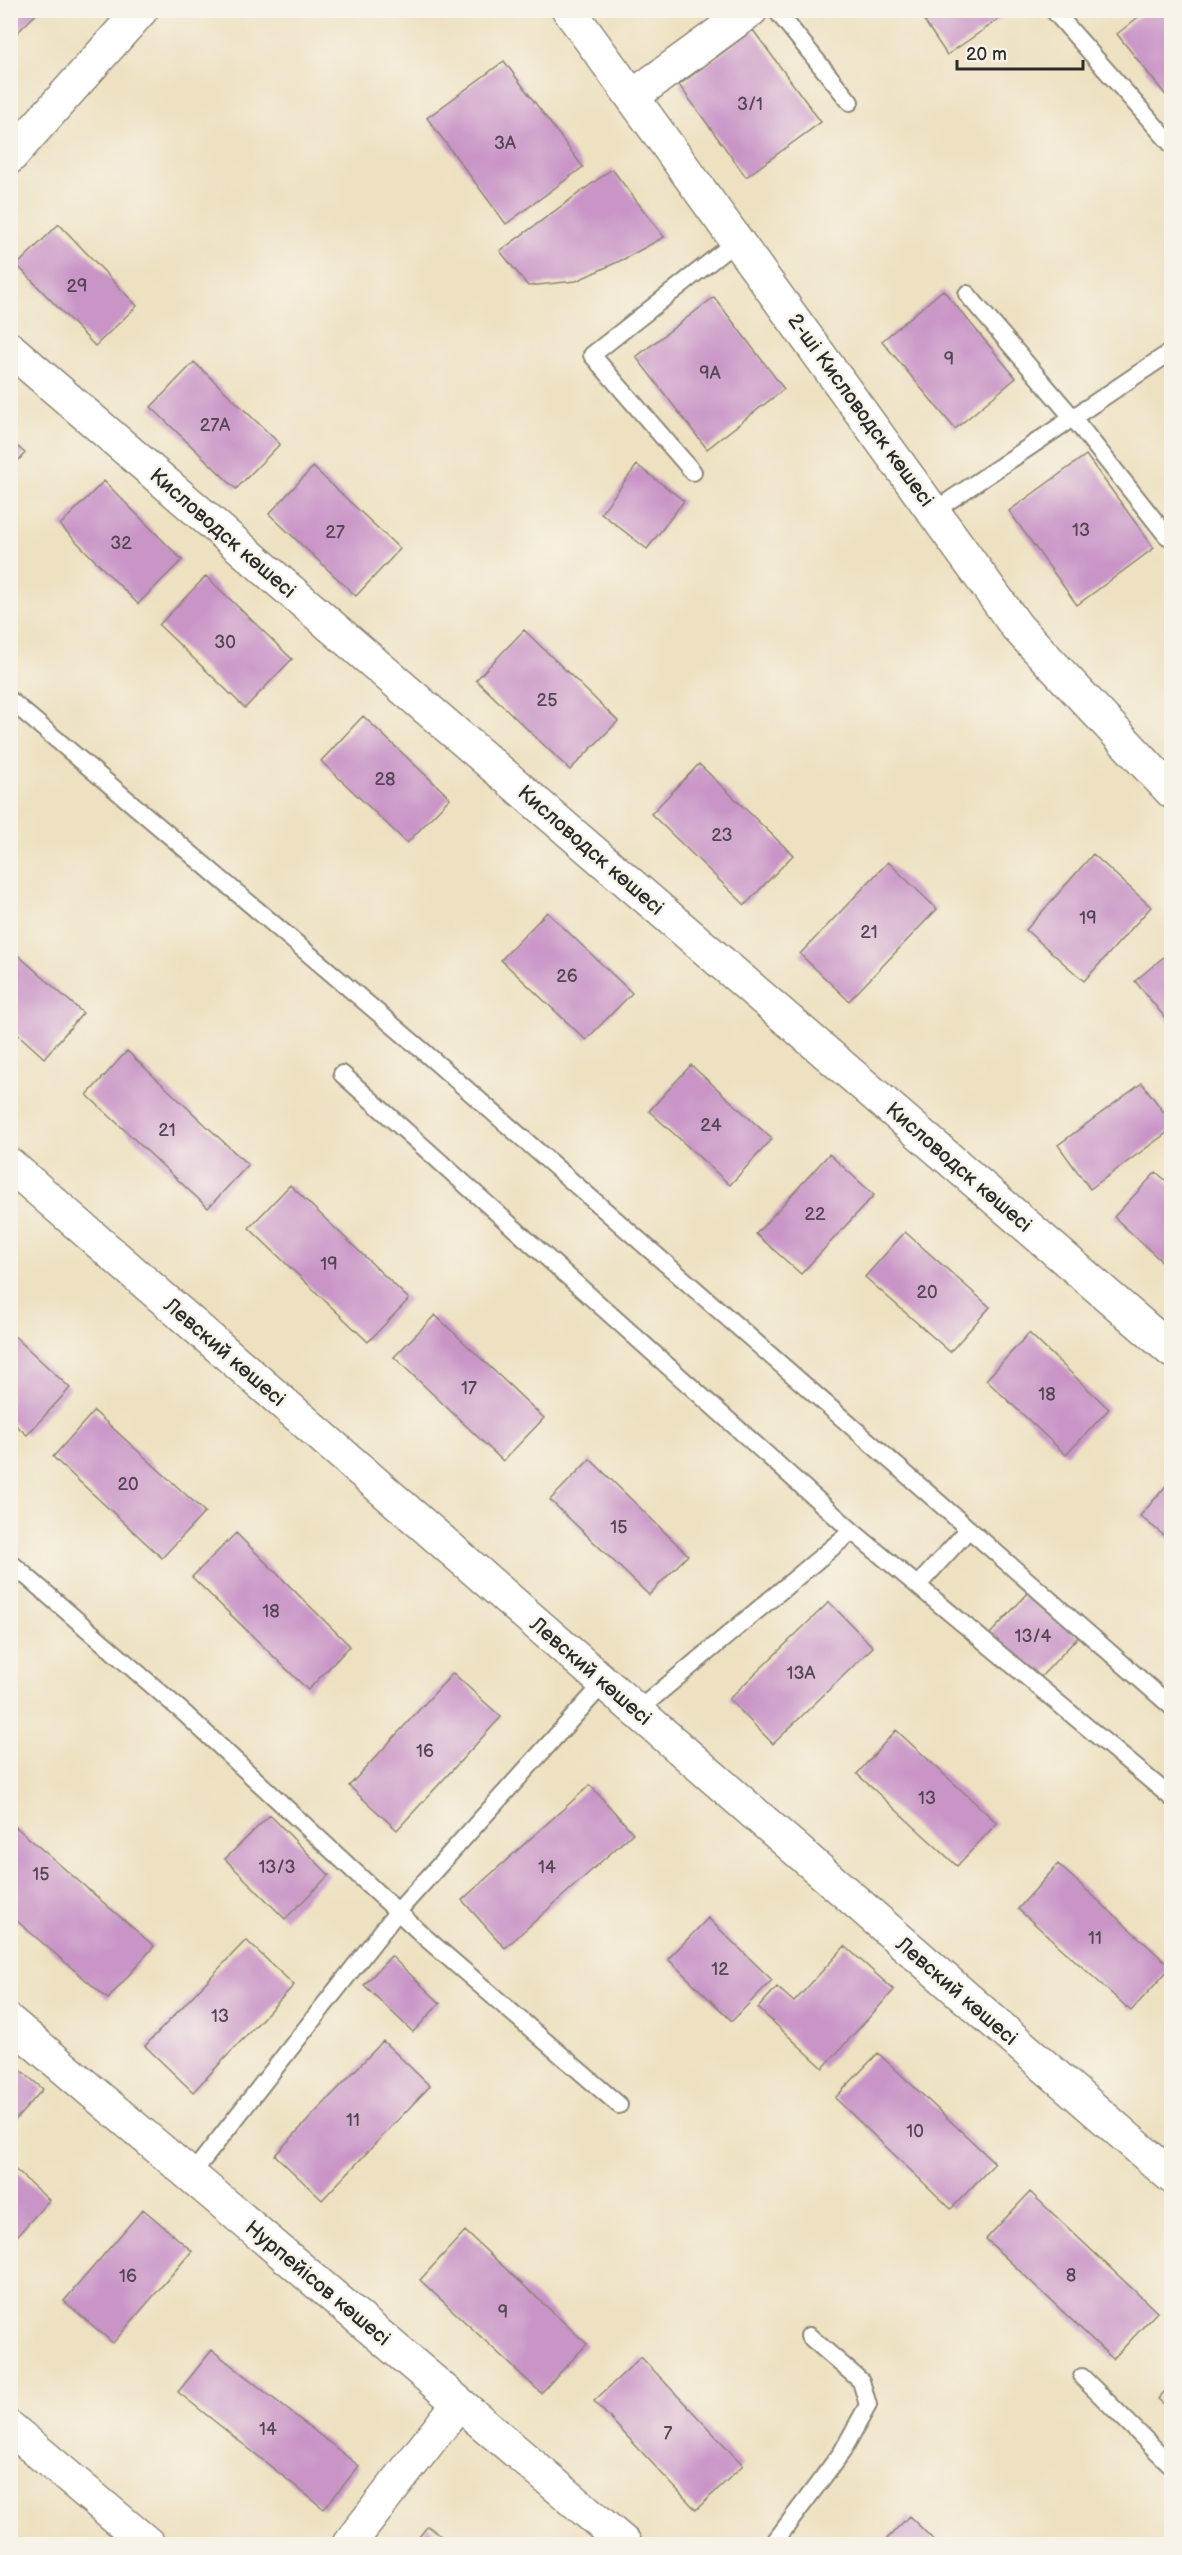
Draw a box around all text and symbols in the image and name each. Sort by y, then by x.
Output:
scale bar [957,33,1083,71]
text: 20 m [966,44,1007,65]
house number: 3/1 [737,94,763,115]
house number: 3А [494,133,516,154]
house number: 29 [66,276,88,297]
street label: 2-ші Кисловодск көшесі [782,309,939,512]
house number: 9 [944,349,954,370]
house number: 9А [699,363,721,384]
house number: 27А [200,415,230,436]
street label: Кисловодск көшесі [144,463,301,604]
house number: 13 [1072,520,1090,541]
house number: 27 [325,522,345,543]
house number: 32 [110,533,132,554]
house number: 30 [214,632,236,653]
house number: 25 [537,690,557,711]
house number: 28 [374,769,396,790]
street label: Кисловодск көшесі [512,780,669,921]
house number: 23 [711,825,733,846]
house number: 19 [1079,908,1097,929]
house number: 21 [860,922,878,943]
house number: 26 [556,966,578,987]
street label: Кисловодск көшесі [880,1097,1037,1238]
house number: 24 [700,1115,722,1136]
house number: 21 [158,1120,176,1141]
house number: 22 [804,1204,826,1225]
house number: 19 [320,1254,338,1275]
house number: 20 [916,1282,938,1303]
street label: Левский көшесі [158,1292,291,1412]
house number: 17 [461,1378,477,1399]
house number: 18 [1038,1384,1056,1405]
house number: 20 [117,1474,139,1495]
house number: 15 [610,1517,628,1538]
house number: 18 [262,1601,280,1622]
street label: Левский көшесі [524,1611,657,1731]
house number: 13/4 [1014,1626,1052,1647]
house number: 13А [787,1663,816,1684]
house number: 16 [416,1741,434,1762]
house number: 13 [918,1788,936,1809]
house number: 13/3 [258,1857,296,1878]
house number: 14 [538,1857,556,1878]
house number: 15 [32,1864,50,1885]
house number: 11 [1088,1928,1102,1949]
street label: Левский көшесі [890,1931,1023,2051]
house number: 12 [711,1959,729,1980]
house number: 13 [211,2006,229,2027]
house number: 11 [346,2110,360,2131]
house number: 10 [906,2121,924,2142]
street label: Нурпейісов көшесі [240,2215,395,2351]
house number: 8 [1066,2265,1076,2286]
house number: 16 [119,2266,137,2287]
house number: 9 [498,2302,508,2323]
house number: 14 [259,2419,277,2440]
house number: 7 [664,2423,673,2444]

